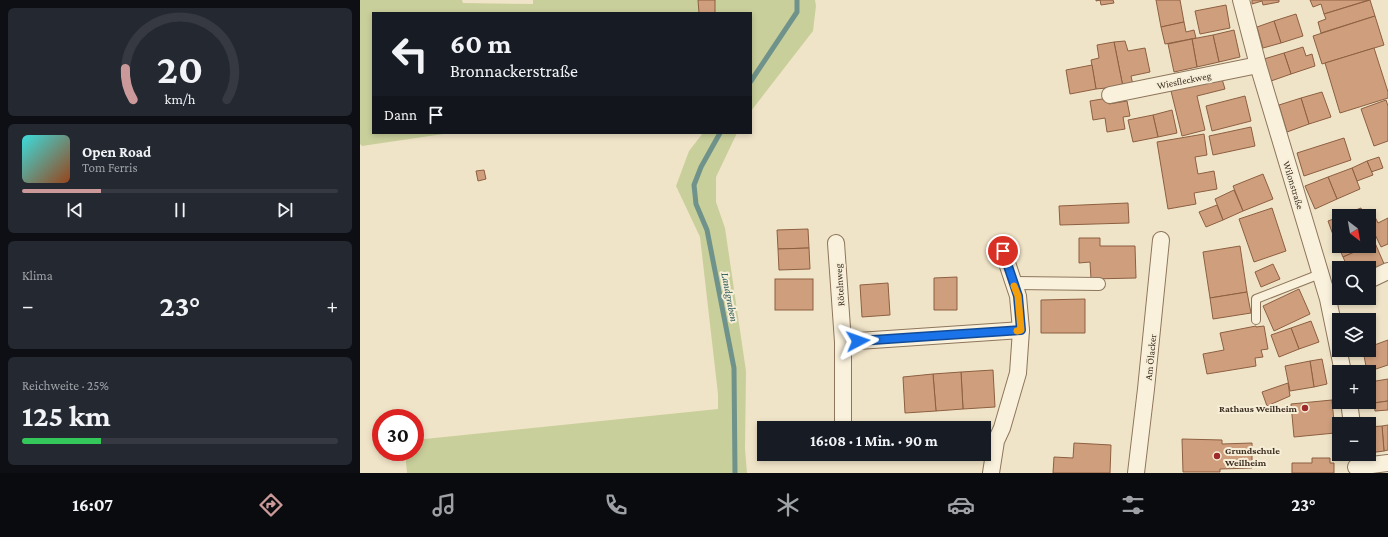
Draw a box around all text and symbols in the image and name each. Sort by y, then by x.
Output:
icon: left [384,28,436,80]
text: 60 m [450,28,511,59]
text: 20 [157,46,203,92]
text: Bronnackerstraße [450,61,578,81]
street label: Wiesfleckweg [1156,70,1212,91]
text: km/h [165,91,196,107]
icon: arrive [425,104,447,126]
text: Dann [384,107,417,123]
text: Open Road [82,144,151,160]
text: Tom Ferris [82,160,137,175]
street label: Wilonstraße [1281,160,1306,211]
icon: previous [64,199,86,221]
icon: pause [169,199,191,221]
icon: next [274,199,296,221]
north arrow [1332,209,1376,253]
map controls [1332,209,1376,461]
pin [986,234,1020,268]
icon: arrive [992,240,1014,262]
button: search [1332,261,1376,305]
street label: Rötelnweg [833,263,846,307]
text: Klima [22,268,53,283]
water label: Landgraben [718,271,741,323]
text: 23° [159,289,201,322]
text: − [22,293,34,318]
text: + [326,293,338,318]
button: layers [1332,313,1376,357]
position arrow [837,320,879,362]
street label: Am Ölacker [1143,333,1158,381]
button: + [1332,365,1376,409]
text: Reichweite · 25% [22,378,109,393]
text: 125 km [22,399,111,432]
place label: Rathaus Weilheim [1219,403,1298,414]
marker: Rathaus Weilheim [1300,403,1310,413]
speed limit sign: 30 [372,409,424,461]
button: − [1332,417,1376,461]
text: 16:08 · 1 Min. · 90 m [810,433,938,449]
place label: Grundschule Weilheim [1224,445,1280,468]
marker: Grundschule Weilheim [1212,451,1222,461]
icon: directions [257,491,285,519]
icon: music [430,491,458,519]
icon: phone [602,491,630,519]
icon: climate [774,491,802,519]
icon: car [947,491,975,519]
icon: filters [1119,491,1147,519]
text: 16:07 [72,495,113,515]
text: 23° [1291,495,1316,515]

